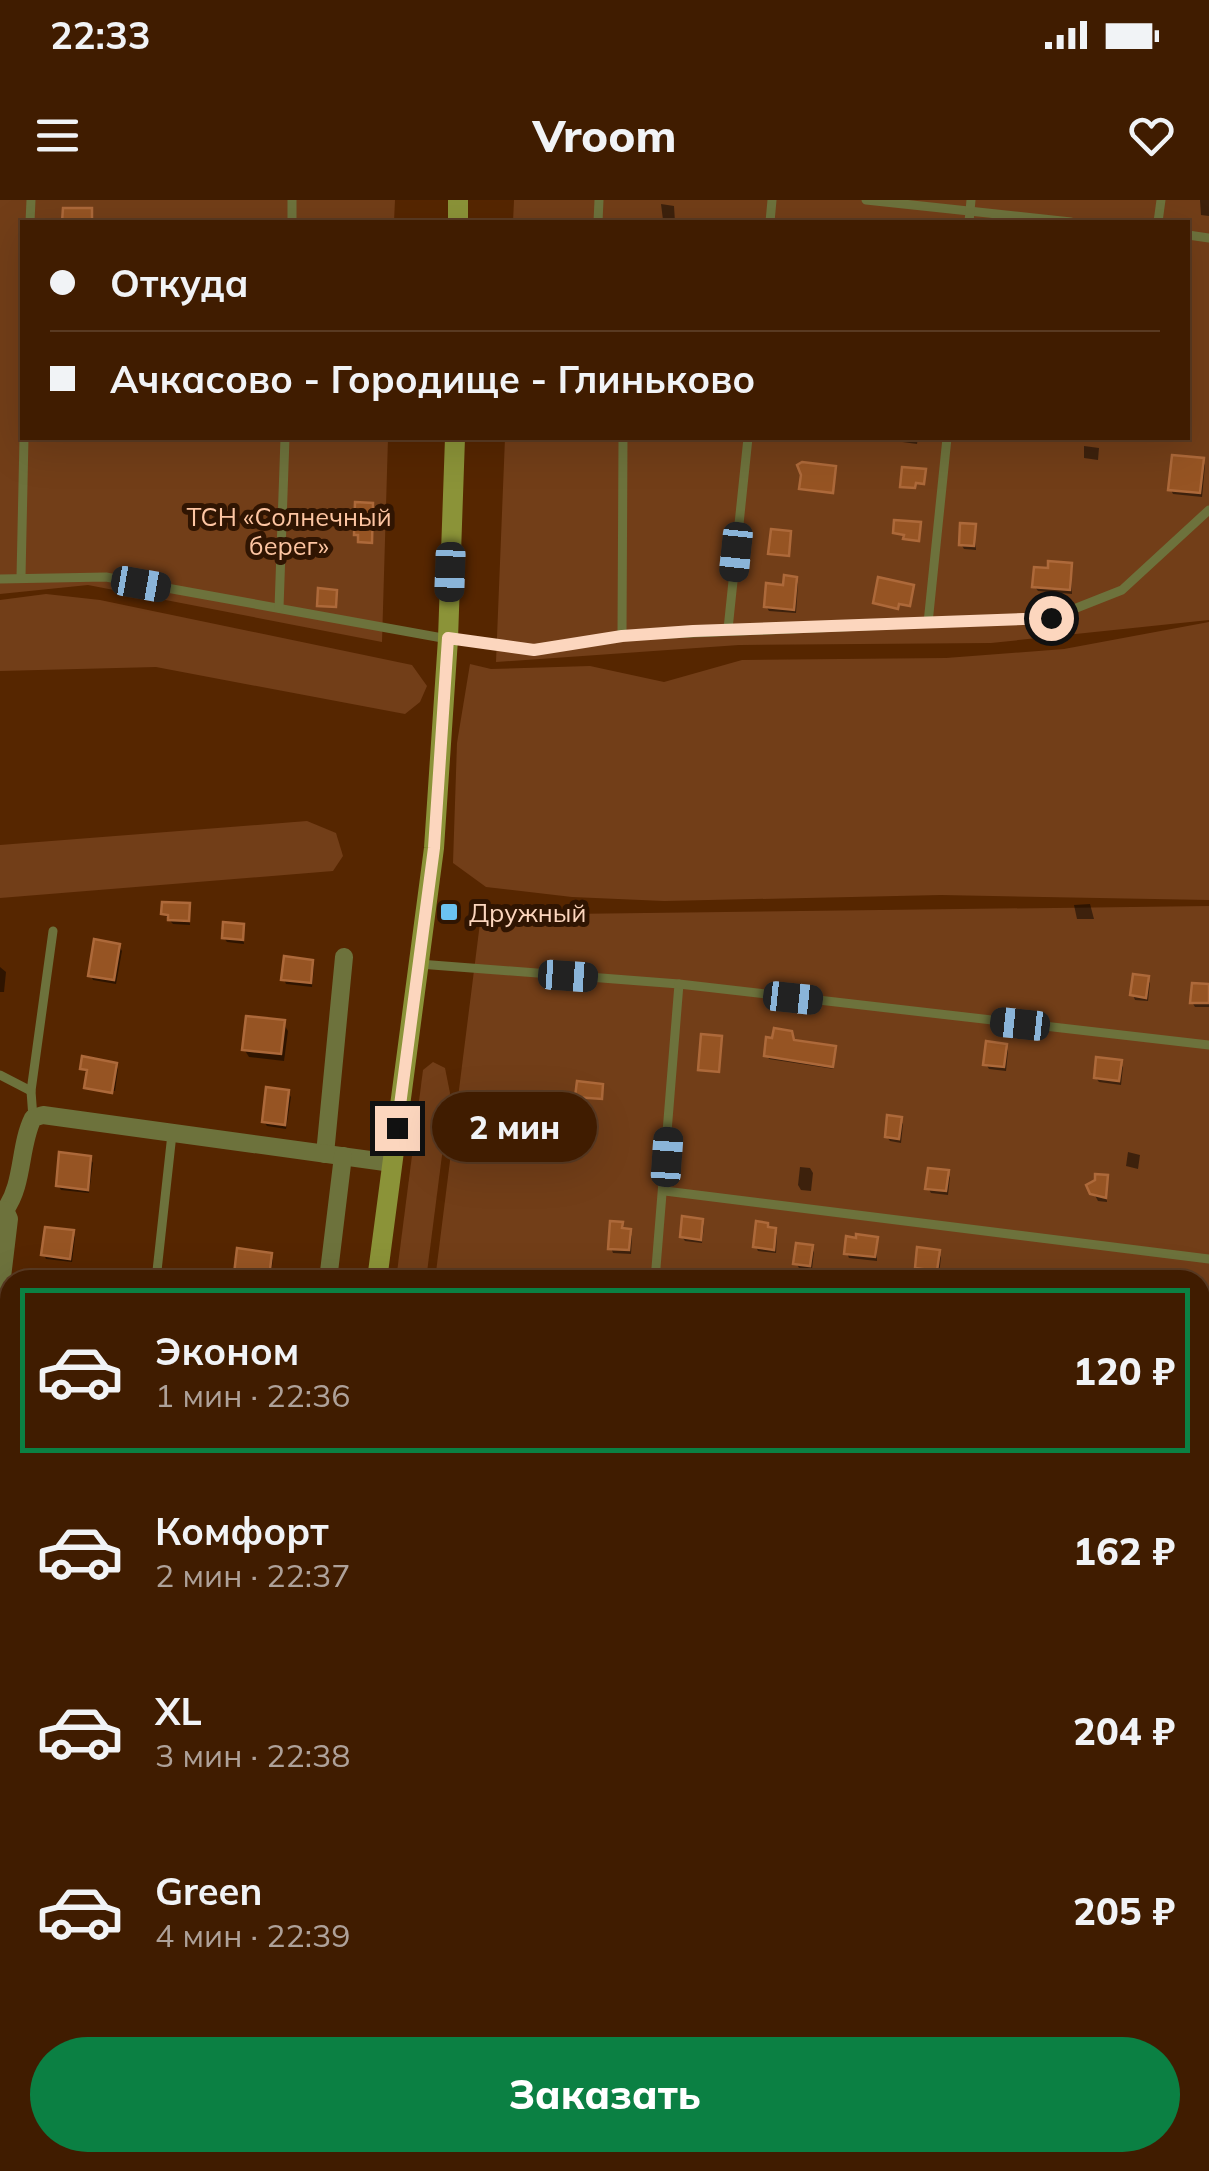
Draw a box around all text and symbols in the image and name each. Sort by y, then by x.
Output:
text: 22:33 [50,11,151,59]
text: Vroom [533,107,676,163]
icon: menu [30,108,85,163]
icon: heart [1124,108,1179,163]
text: Откуда [110,259,249,307]
text: Ачкасово - Городище - Глиньково [110,355,755,403]
park label: ТСН «Солнечный берег» [186,501,392,561]
car [718,521,754,583]
car [434,541,466,603]
car [109,564,173,604]
route start [1029,596,1074,641]
place label: Дружный [469,897,586,928]
marker: Дружный [438,901,460,923]
car [537,959,599,993]
car [762,980,824,1016]
car [989,1006,1051,1042]
callout: 2 мин [432,1093,597,1163]
route end [375,1106,420,1151]
text: 2 мин [469,1107,560,1147]
car [650,1126,684,1188]
icon: car [35,1326,125,1416]
text: Эконом [155,1327,299,1375]
text: 120 ₽ [1073,1347,1175,1395]
text: 1 мин · 22:36 [155,1375,350,1415]
icon: car [35,1506,125,1596]
text: Комфорт [155,1507,329,1555]
text: 162 ₽ [1073,1527,1175,1575]
text: 2 мин · 22:37 [155,1555,350,1595]
icon: car [35,1686,125,1776]
text: XL [155,1687,202,1735]
text: 204 ₽ [1073,1707,1175,1755]
text: 3 мин · 22:38 [155,1735,350,1775]
icon: car [35,1866,125,1956]
text: Green [155,1867,262,1915]
text: 205 ₽ [1073,1887,1175,1935]
text: 4 мин · 22:39 [155,1915,350,1955]
button: Заказать [30,2037,1180,2152]

